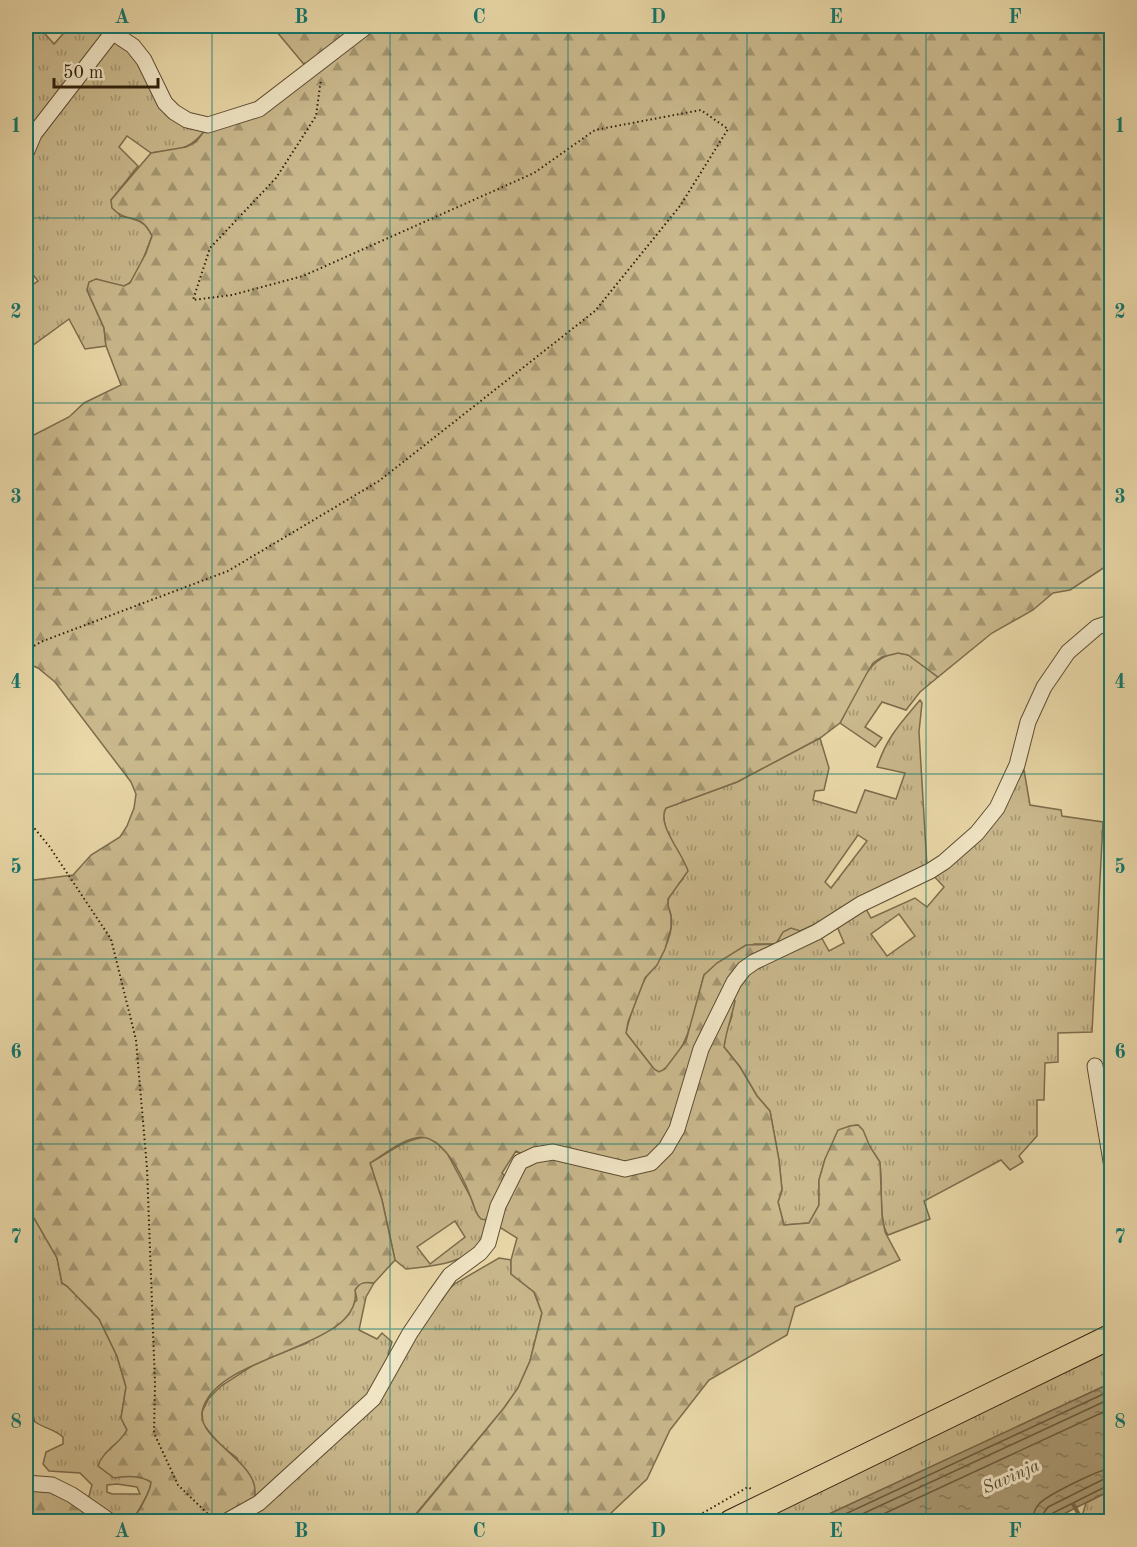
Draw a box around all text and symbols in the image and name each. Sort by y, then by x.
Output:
text: A [114,8,130,28]
text: B [294,8,308,28]
text: C [472,8,486,28]
text: D [650,8,666,28]
text: E [829,8,843,28]
text: F [1008,8,1022,28]
scale bar [54,51,158,89]
text: 50 m [63,64,103,82]
text: 1 [10,117,22,137]
text: 1 [1114,117,1126,137]
text: 2 [10,303,22,323]
text: 2 [1114,303,1126,323]
text: 3 [10,488,22,508]
text: 3 [1114,488,1126,508]
text: 4 [10,673,22,693]
text: 4 [1114,673,1126,693]
text: 5 [10,857,22,878]
text: 5 [1114,857,1126,878]
text: 6 [10,1043,22,1063]
text: 6 [1114,1043,1126,1063]
text: 7 [10,1228,22,1248]
text: 7 [1114,1228,1126,1248]
text: 8 [10,1413,22,1433]
text: 8 [1114,1413,1126,1433]
water label: Savinja [980,1456,1043,1498]
text: A [114,1522,130,1542]
text: B [294,1522,308,1542]
text: C [472,1522,486,1542]
text: D [650,1522,666,1542]
text: E [829,1522,843,1542]
text: F [1008,1522,1022,1542]

